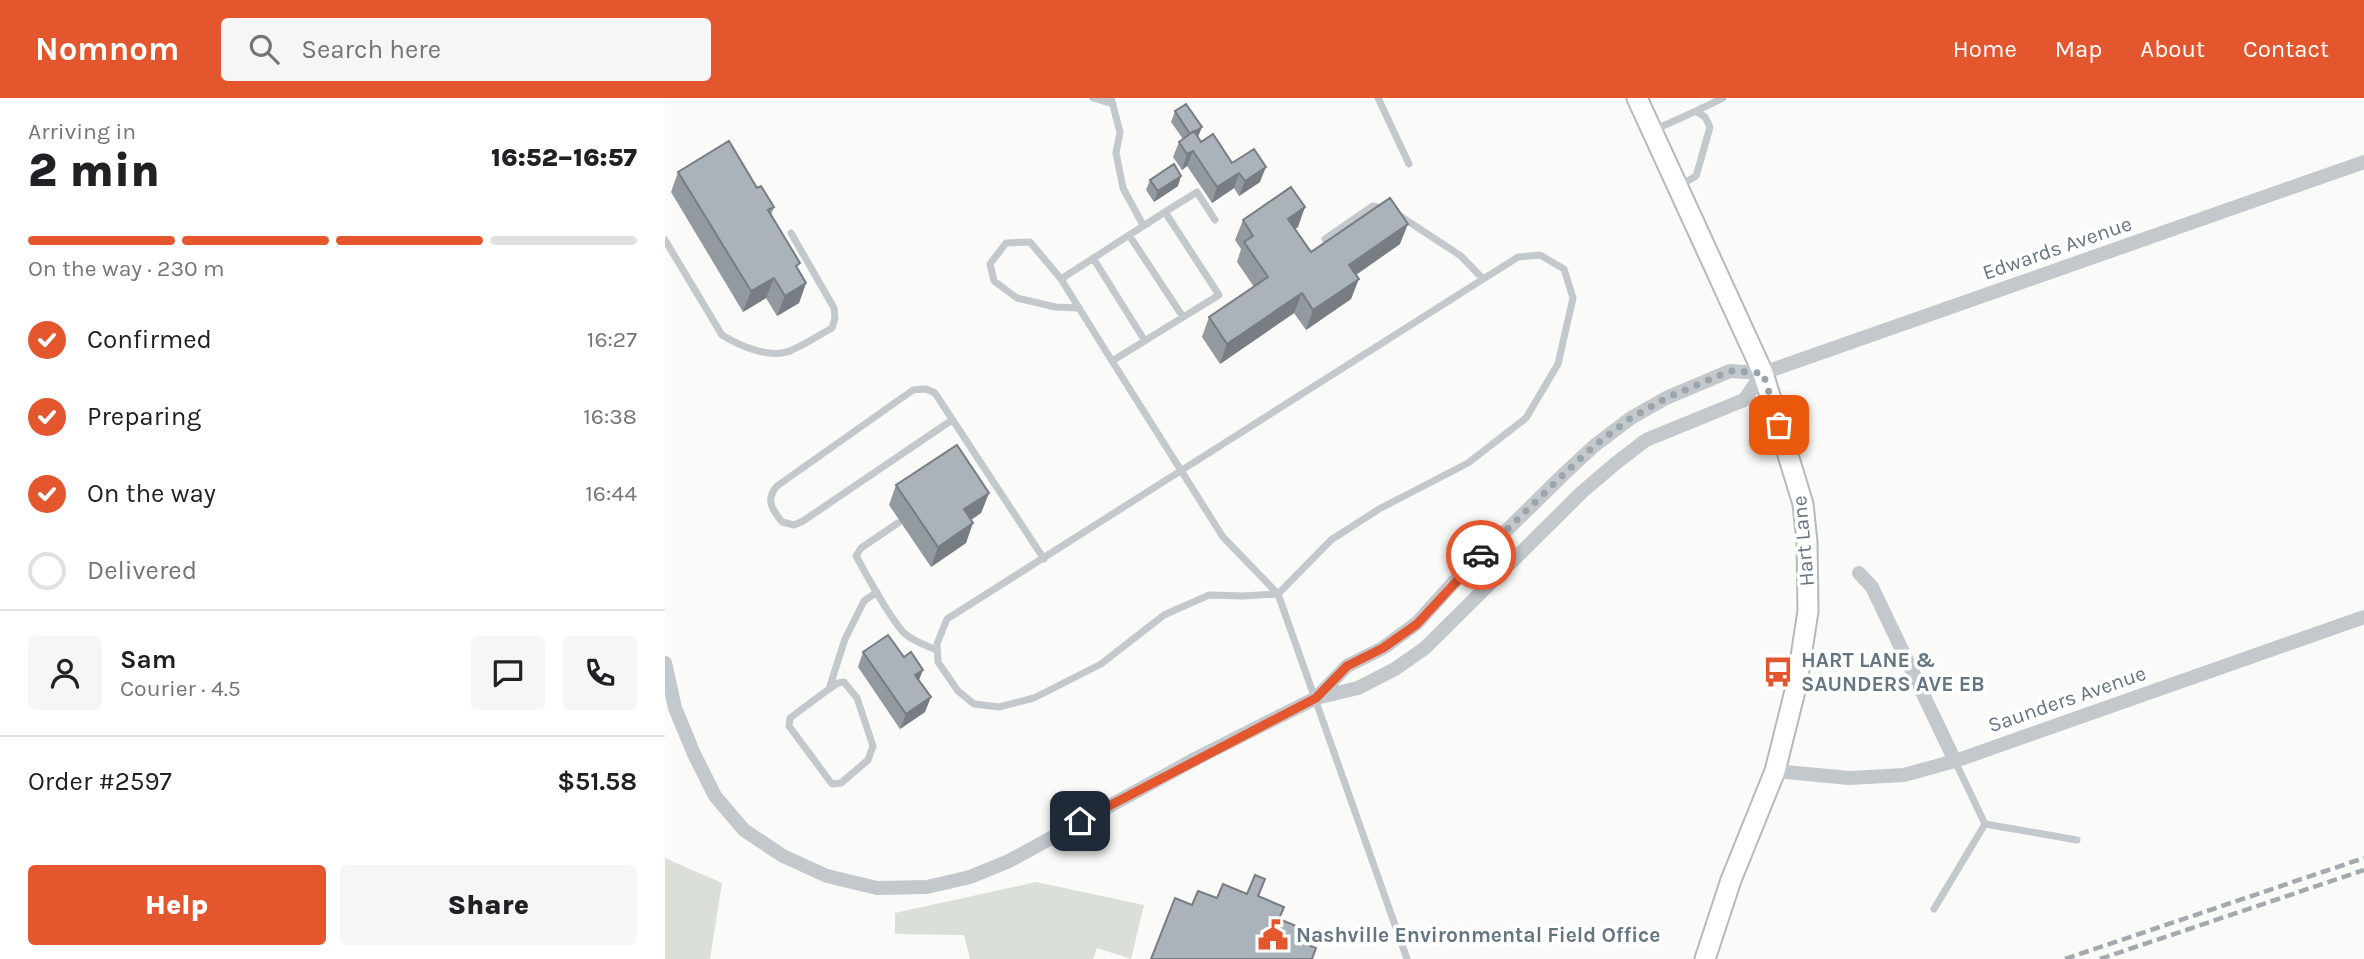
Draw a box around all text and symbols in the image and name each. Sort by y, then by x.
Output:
search box [221,18,711,81]
text: Nomnom [35,30,179,68]
icon: search [245,30,283,68]
text: Search here [301,34,441,65]
text: Home [1953,35,2017,63]
text: Map [2055,35,2102,63]
text: About [2140,35,2205,63]
text: Contact [2243,35,2329,63]
text: Arriving in [28,118,136,145]
text: 16:52–16:57 [491,142,637,173]
text: 2 min [28,144,160,198]
street label: Edwards Avenue [1979,211,2135,285]
text: On the way · 230 m [28,255,225,282]
icon: check [28,321,66,359]
text: Confirmed [87,324,212,355]
text: 16:27 [587,326,637,353]
pin [1749,395,1809,455]
icon: check [28,398,66,436]
text: Preparing [87,401,201,432]
text: 16:38 [583,403,637,430]
icon: bag [1760,406,1798,444]
icon: check [28,475,66,513]
text: On the way [87,478,216,509]
text: 16:44 [585,480,637,507]
street label: Hart Lane [1787,495,1819,587]
courier [1446,520,1516,590]
icon: car [1462,536,1500,574]
text: Delivered [87,555,197,586]
button: person [28,636,102,710]
button: chat [471,636,545,710]
button: phone [563,636,637,710]
text: Sam [120,644,176,675]
place label: HART LANE & SAUNDERS AVE EB [1801,648,1985,696]
bus stop icon: HART LANE & SAUNDERS AVE EB [1761,655,1795,689]
street label: Saunders Avenue [1985,661,2149,737]
text: Courier · 4.5 [120,675,241,702]
text: Order #2597 [28,766,172,797]
text: $51.58 [557,766,637,797]
pin [1050,791,1110,851]
icon: home [1061,802,1099,840]
button: Help [28,865,326,945]
button: Share [340,865,637,945]
public building icon: Nashville Environmental Field Office [1256,918,1290,952]
place label: Nashville Environmental Field Office [1296,923,1660,947]

